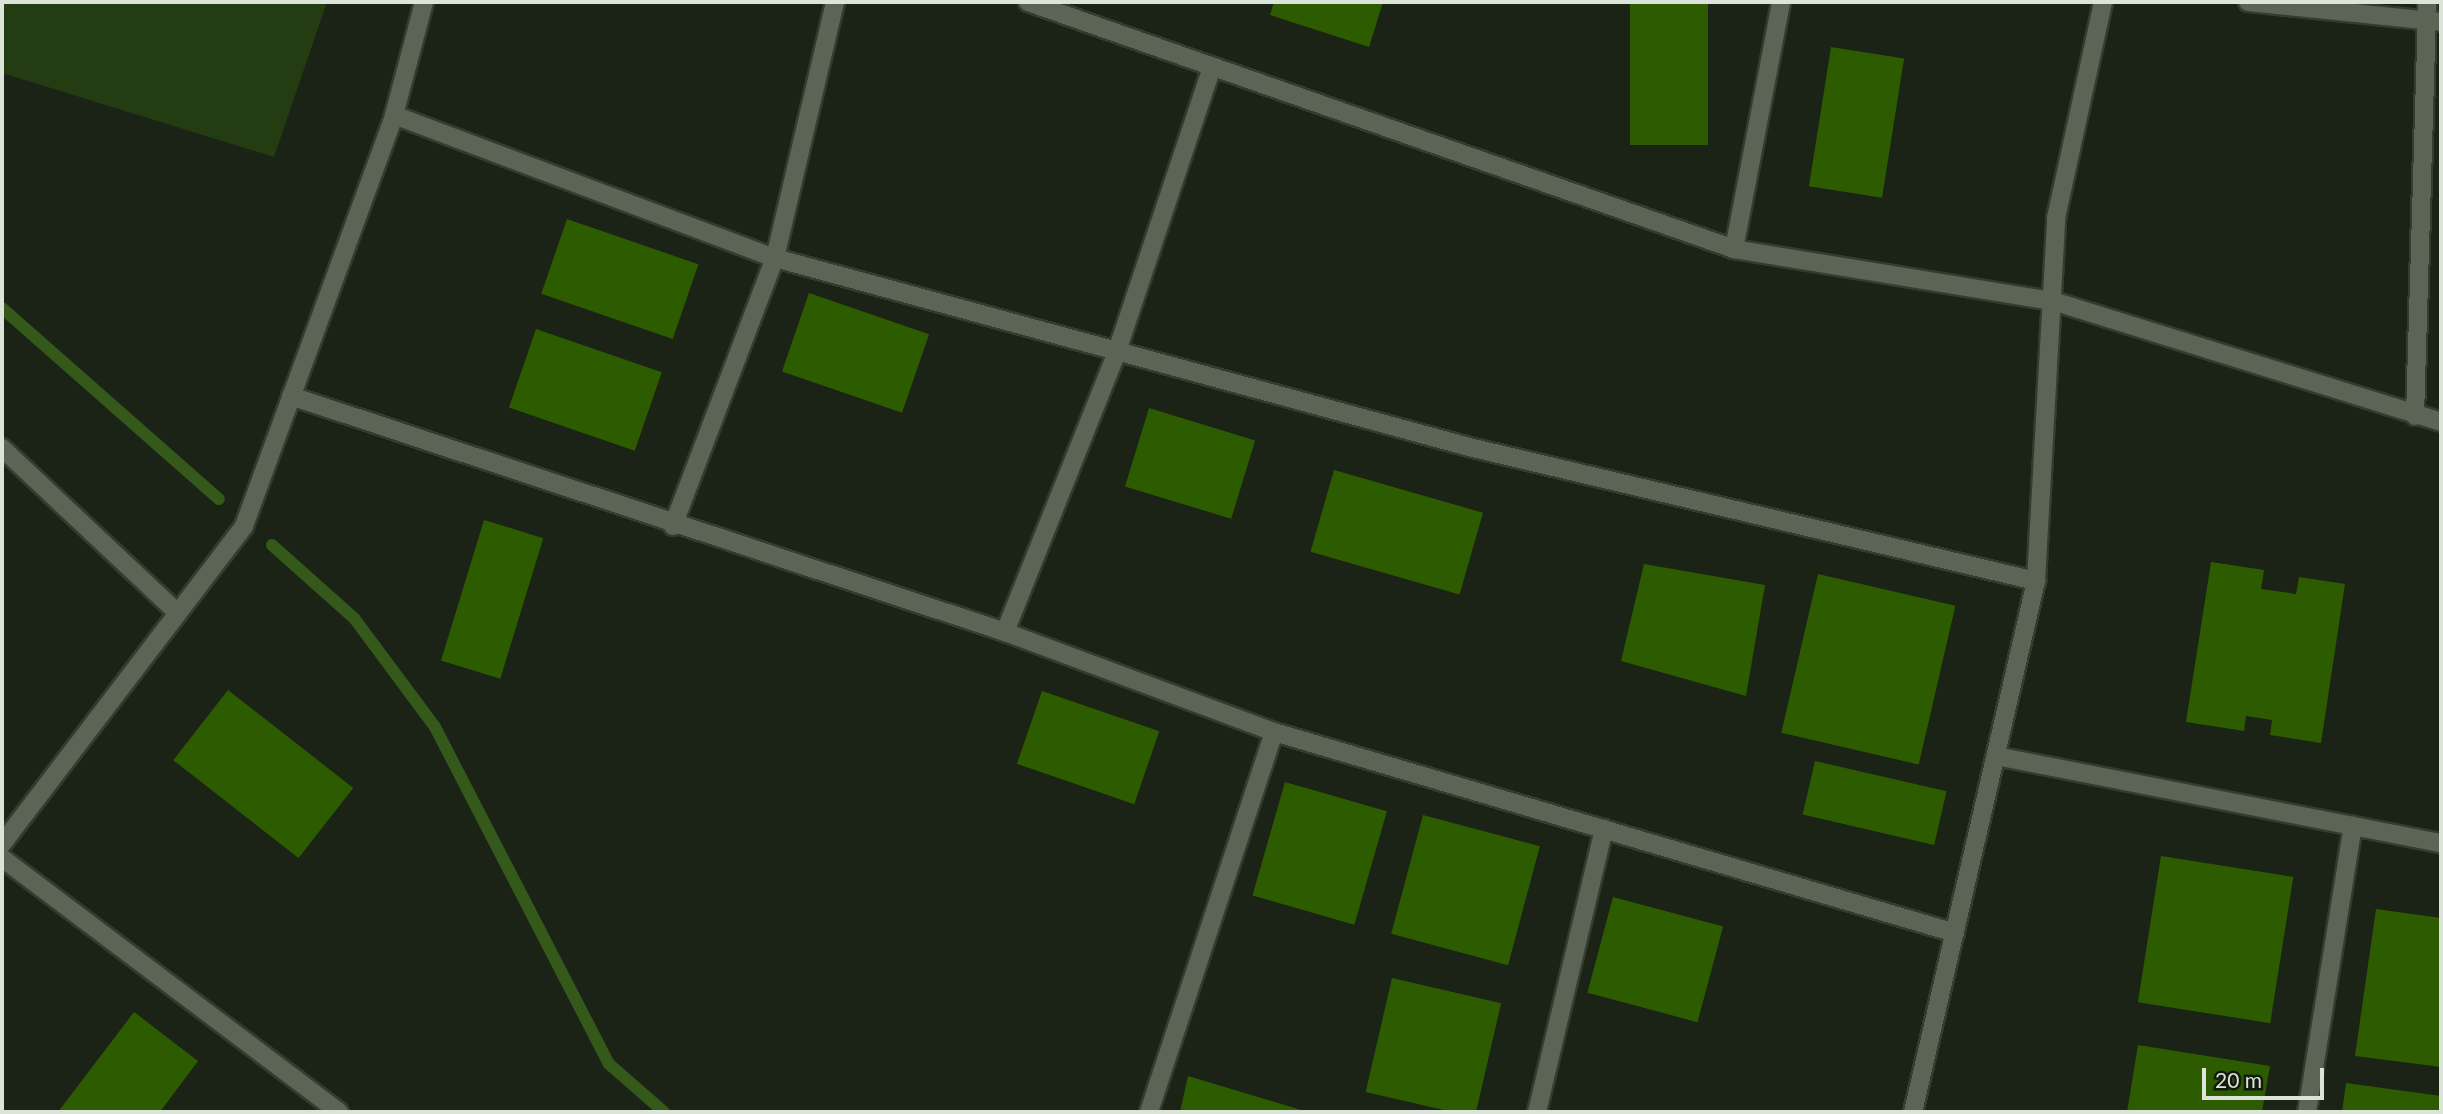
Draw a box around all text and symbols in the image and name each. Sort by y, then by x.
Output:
scale bar [2205,1054,2328,1098]
text: 20 m [2215,1067,2262,1092]

